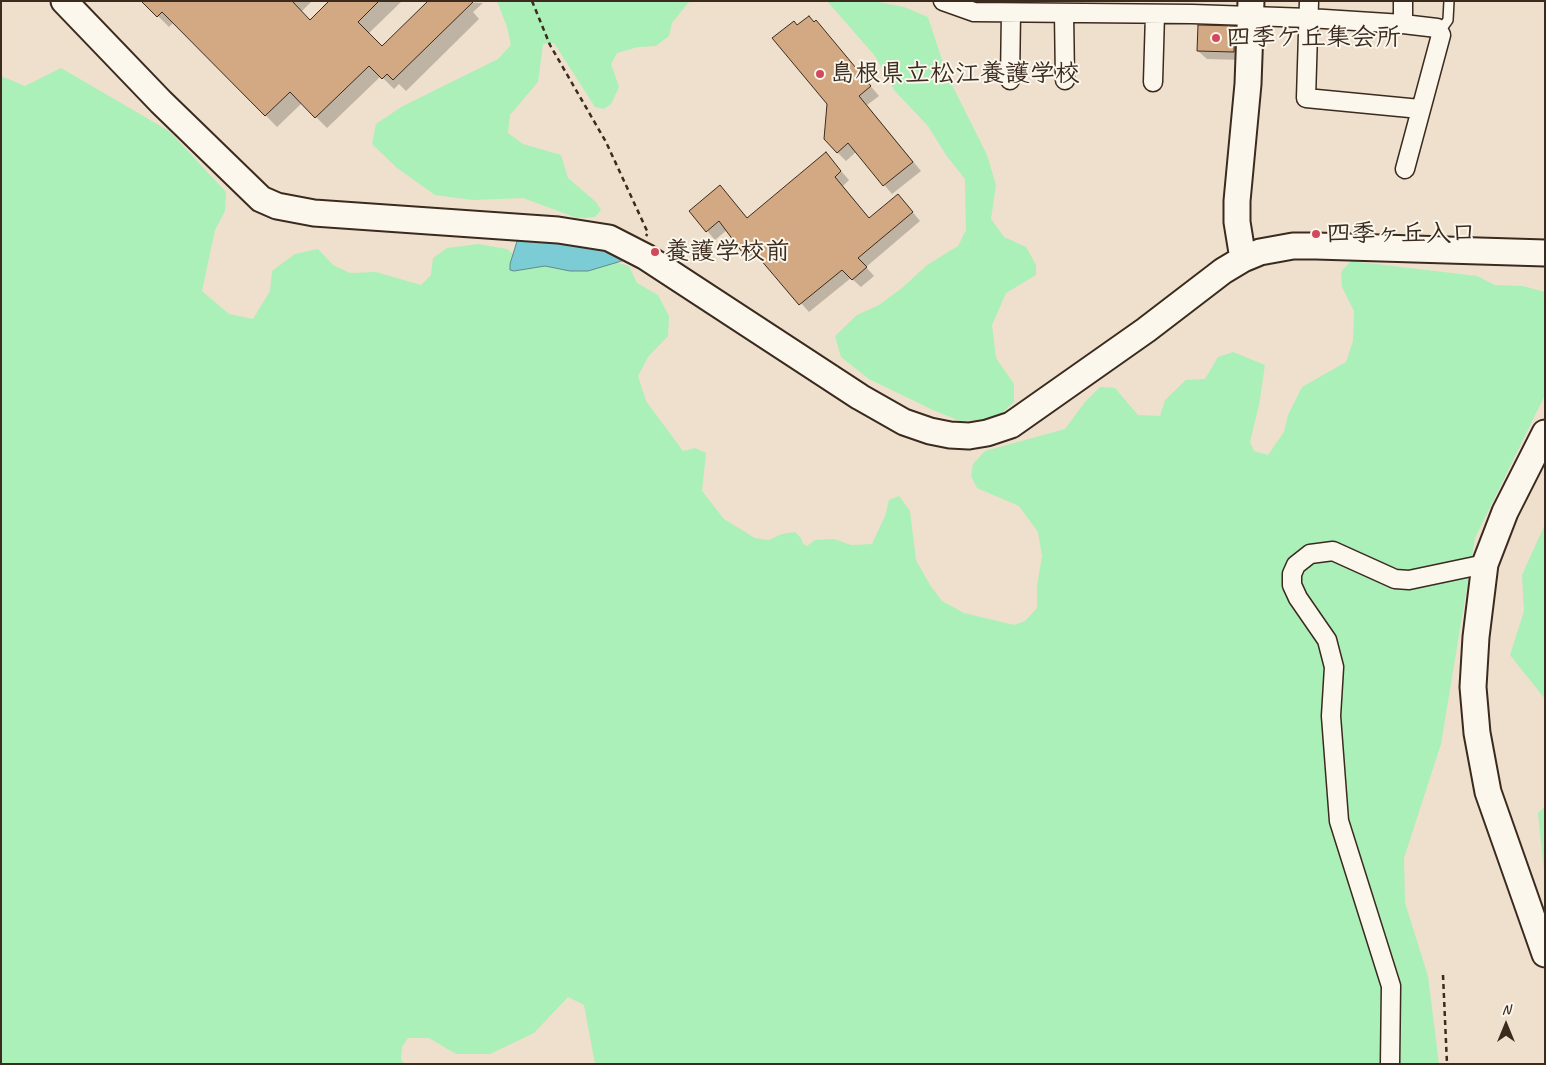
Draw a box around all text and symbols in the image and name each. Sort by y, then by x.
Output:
place label: 四季ケ丘集会所 [1226,23,1401,53]
marker: 四季ケ丘集会所 [1210,32,1222,44]
place label: 島根県立松江養護学校 [830,59,1080,89]
marker: 島根県立松江養護学校 [814,68,826,80]
place label: 四季ヶ丘入口 [1326,219,1476,249]
marker: 四季ヶ丘入口 [1310,228,1322,240]
place label: 養護学校前 [665,237,790,267]
marker: 養護学校前 [649,246,661,258]
north arrow [1481,1000,1531,1050]
text: N [1502,1001,1510,1018]

